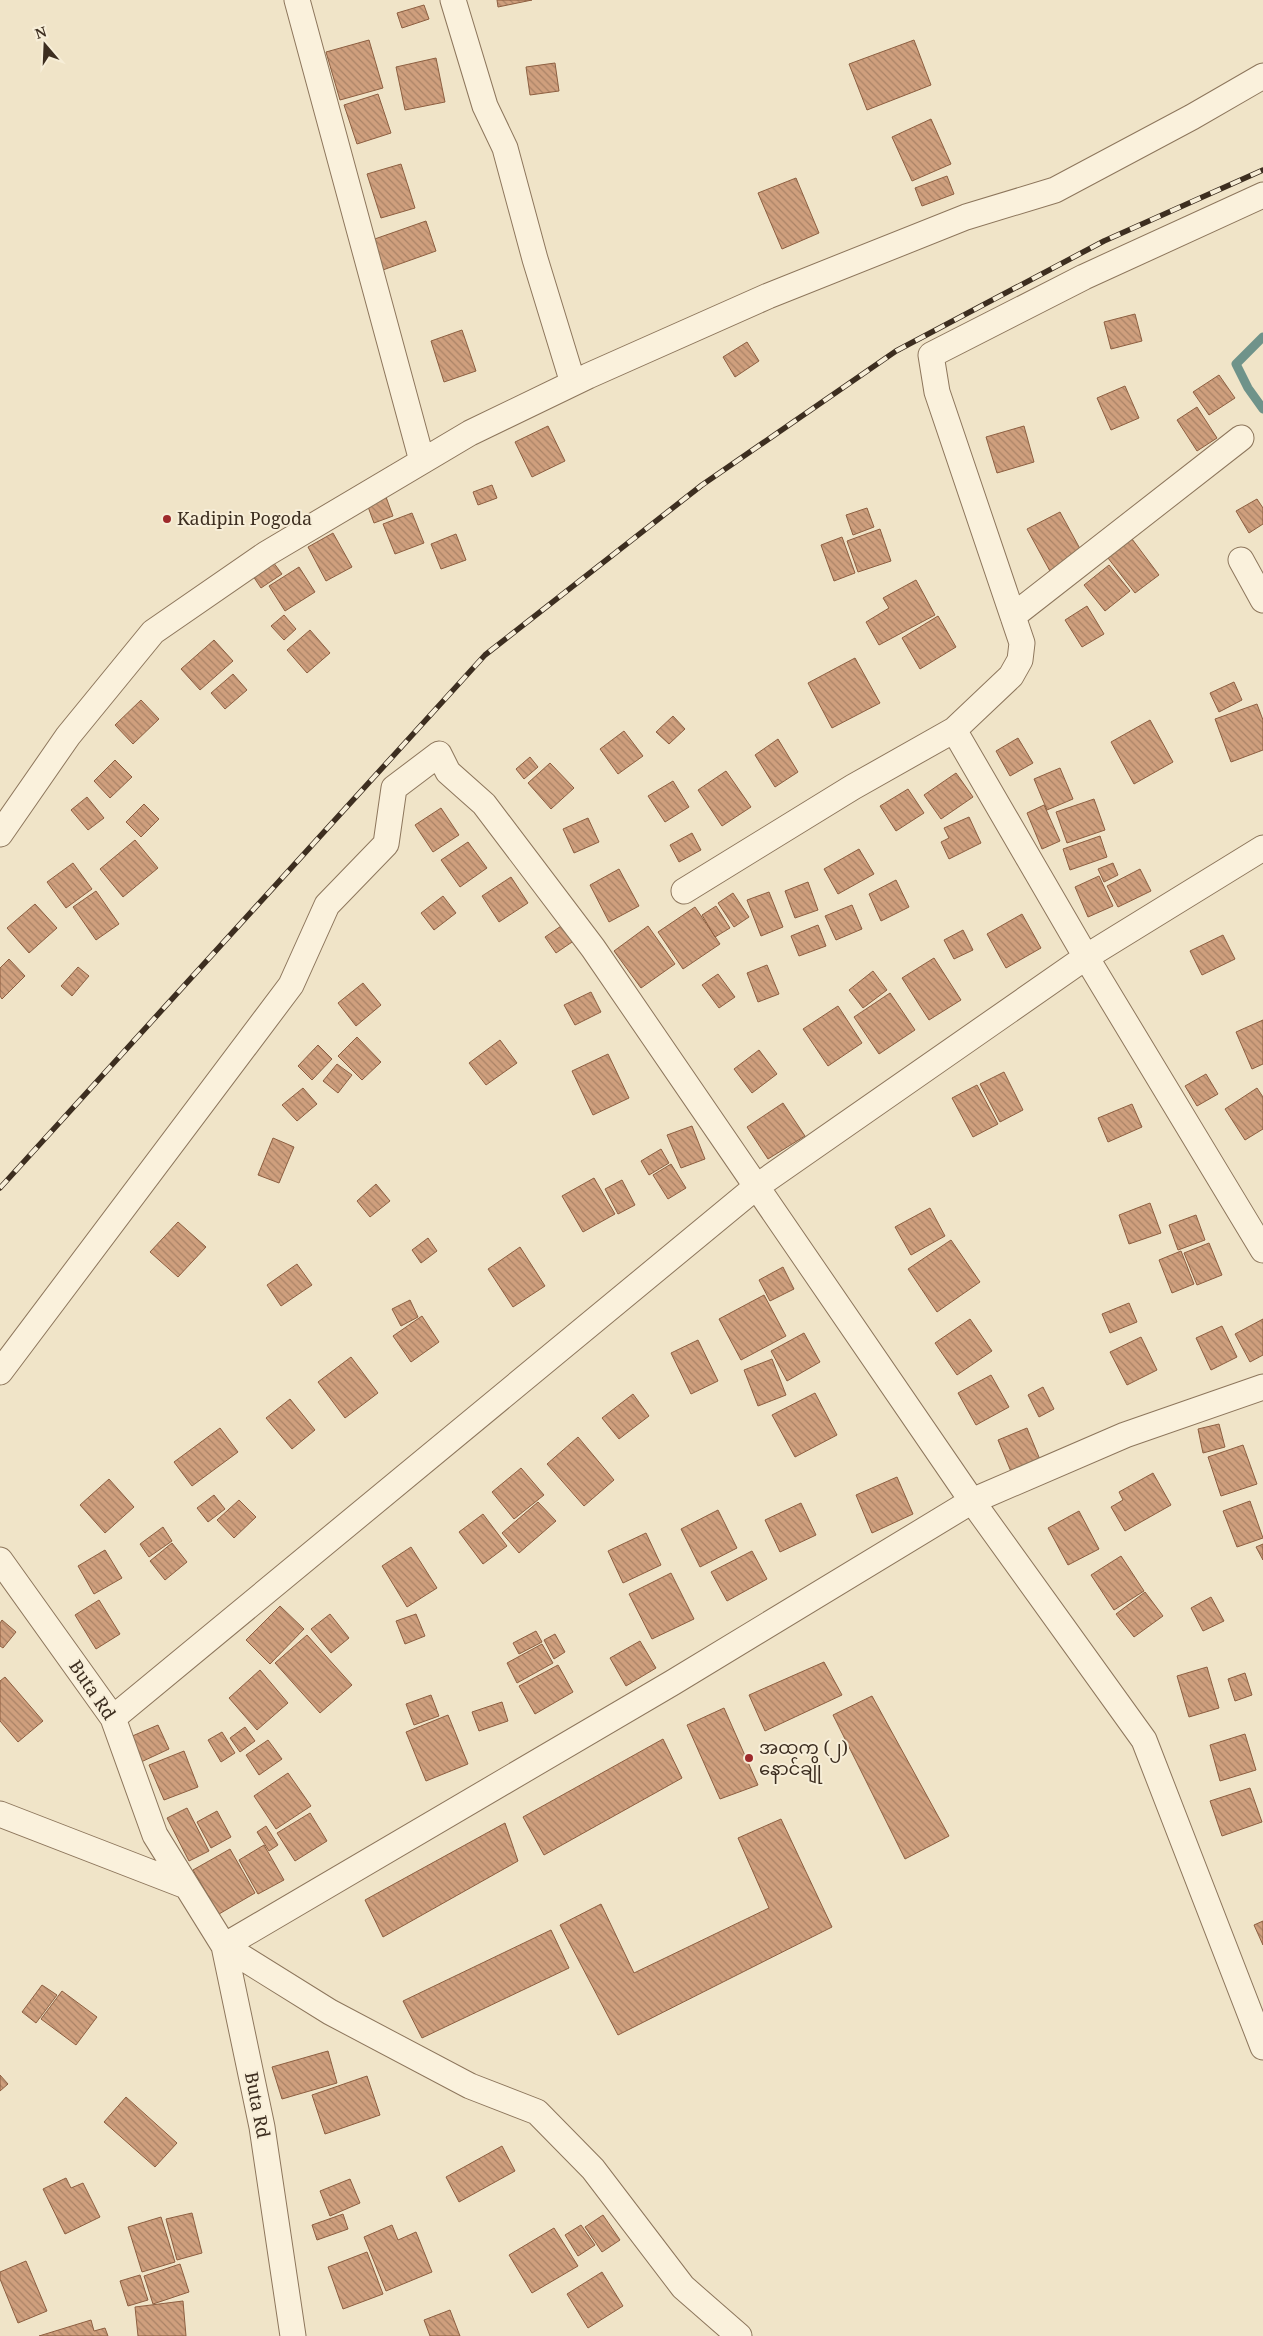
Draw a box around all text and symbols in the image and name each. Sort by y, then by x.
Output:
north arrow [20,20,70,70]
text: N [32,21,49,43]
place label: Kadipin Pogoda [177,506,312,530]
marker: Kadipin Pogoda [161,513,173,525]
street label: Buta Rd [64,1655,122,1724]
place label: အထက (၂) နောင်ချို [759,1735,848,1784]
marker: အထက (၂) နောင်ချို [743,1752,755,1764]
street label: Buta Rd [240,2070,276,2140]

